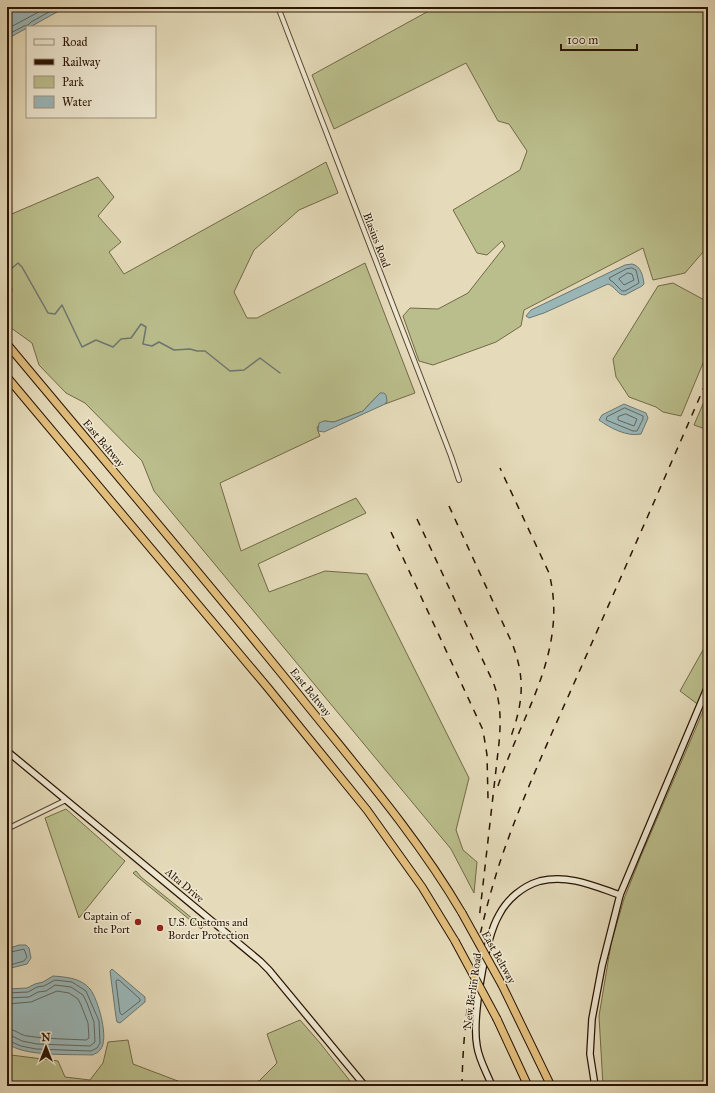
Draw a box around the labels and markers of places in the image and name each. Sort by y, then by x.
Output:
place label: Captain of the Port [83,910,132,936]
place label: U.S. Customs and Border Protection [168,916,249,942]
marker: Captain of the Port [133,917,143,927]
marker: U.S. Customs and Border Protection [155,923,165,933]

